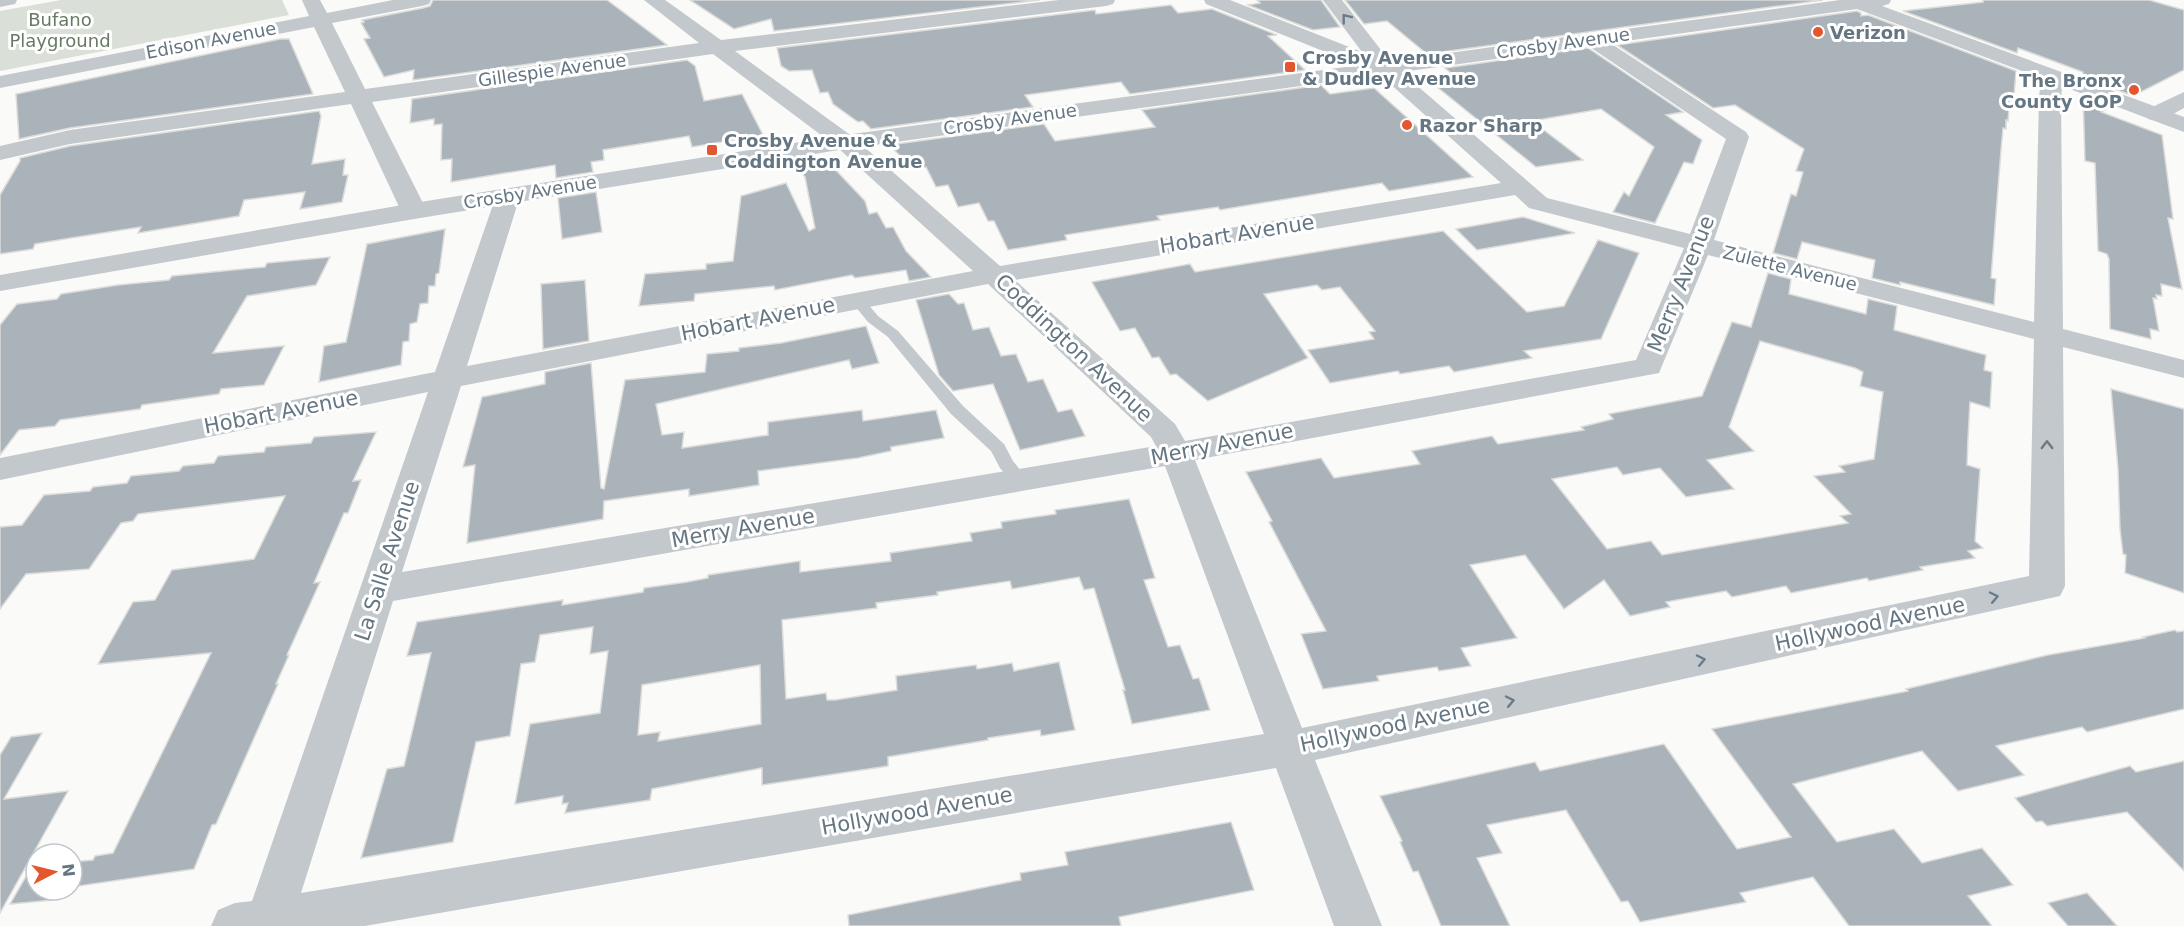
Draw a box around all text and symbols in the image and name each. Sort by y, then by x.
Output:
park label: Bufano Playground [9,9,111,51]
one-way arrow [1342,13,1353,24]
street label: Edison Avenue [144,17,278,63]
place label: Verizon [1830,22,1906,43]
street label: Crosby Avenue [1495,23,1631,63]
marker: Verizon [1811,25,1825,39]
place label: Crosby Avenue & Dudley Avenue [1302,47,1476,89]
street label: Gillespie Avenue [477,49,627,91]
marker: Crosby Avenue & Dudley Avenue [1283,60,1297,74]
place label: The Bronx County GOP [2001,70,2122,112]
marker: The Bronx County GOP [2127,83,2141,97]
street label: Crosby Avenue [942,99,1078,139]
place label: Razor Sharp [1419,115,1543,136]
marker: Razor Sharp [1400,118,1414,132]
place label: Crosby Avenue & Coddington Avenue [724,130,922,172]
marker: Crosby Avenue & Coddington Avenue [705,143,719,157]
street label: Crosby Avenue [462,171,598,213]
street label: Hobart Avenue [1158,210,1316,258]
street label: Merry Avenue [1643,212,1719,356]
street label: Zulette Avenue [1721,241,1859,295]
street label: Coddington Avenue [991,269,1157,427]
street label: Hobart Avenue [679,292,837,346]
street label: Hobart Avenue [202,385,360,439]
street label: Merry Avenue [1149,418,1295,470]
one-way arrow [2041,440,2053,449]
street label: La Salle Avenue [350,478,424,644]
street label: Merry Avenue [669,504,817,552]
street label: Hollywood Avenue [1773,592,1967,656]
one-way arrow [1989,592,1999,605]
one-way arrow [1696,654,1706,667]
street label: Hollywood Avenue [1298,693,1492,757]
one-way arrow [1505,695,1515,708]
street label: Hollywood Avenue [820,782,1014,840]
north arrow [24,842,84,902]
text: N [58,862,79,878]

